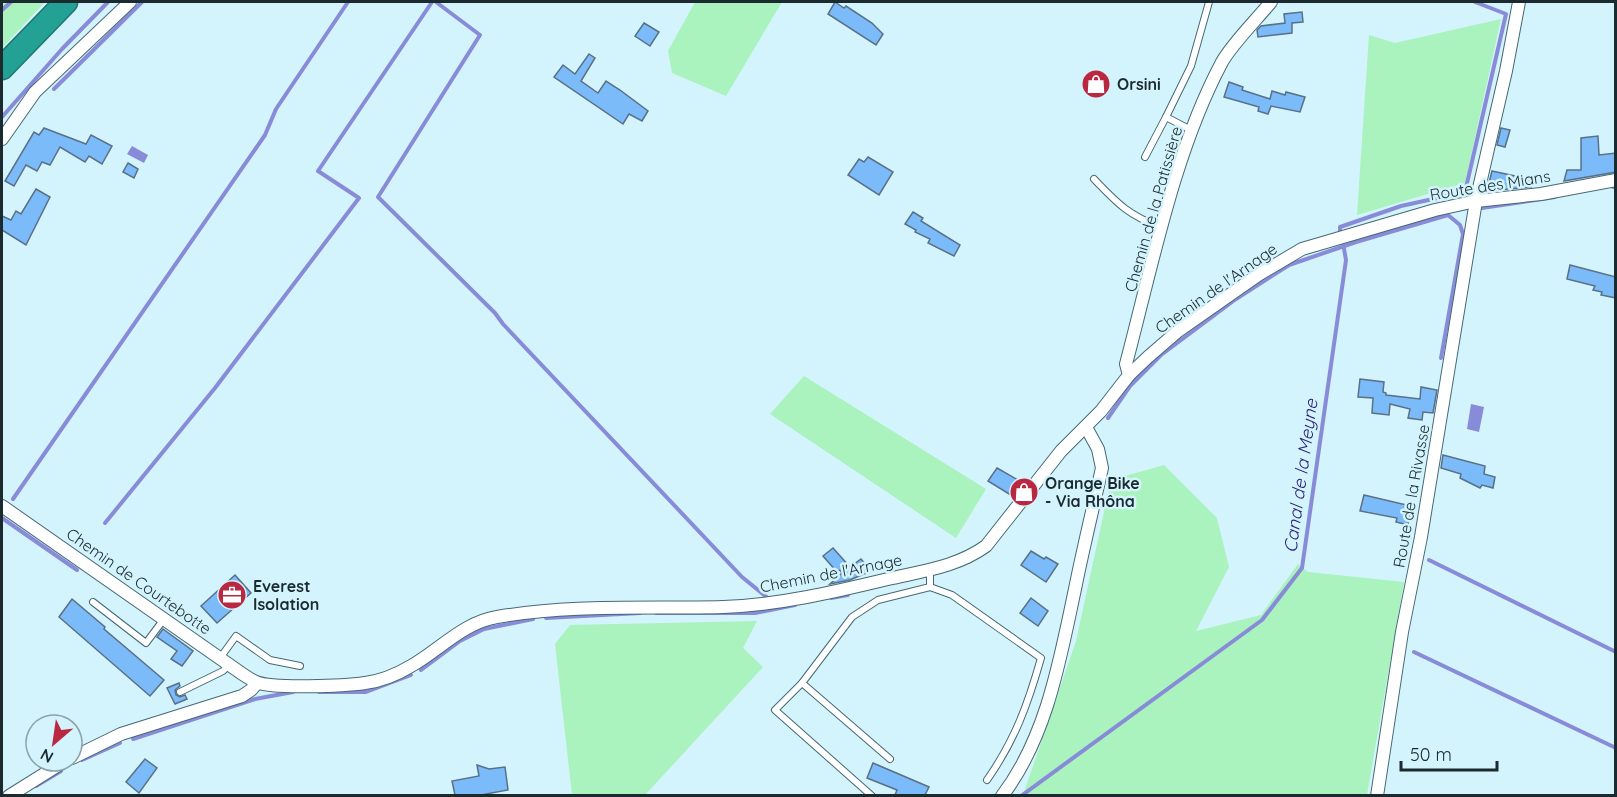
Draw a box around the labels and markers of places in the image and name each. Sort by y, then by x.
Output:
shop icon: Orsini [1080,68,1112,100]
place label: Orsini [1117,74,1161,94]
place label: Orange Bike - Via Rhôna [1045,473,1140,511]
shop icon: Orange Bike - Via Rhôna [1008,476,1040,508]
place label: Everest Isolation [253,576,319,614]
office icon: Everest Isolation [216,579,248,611]

